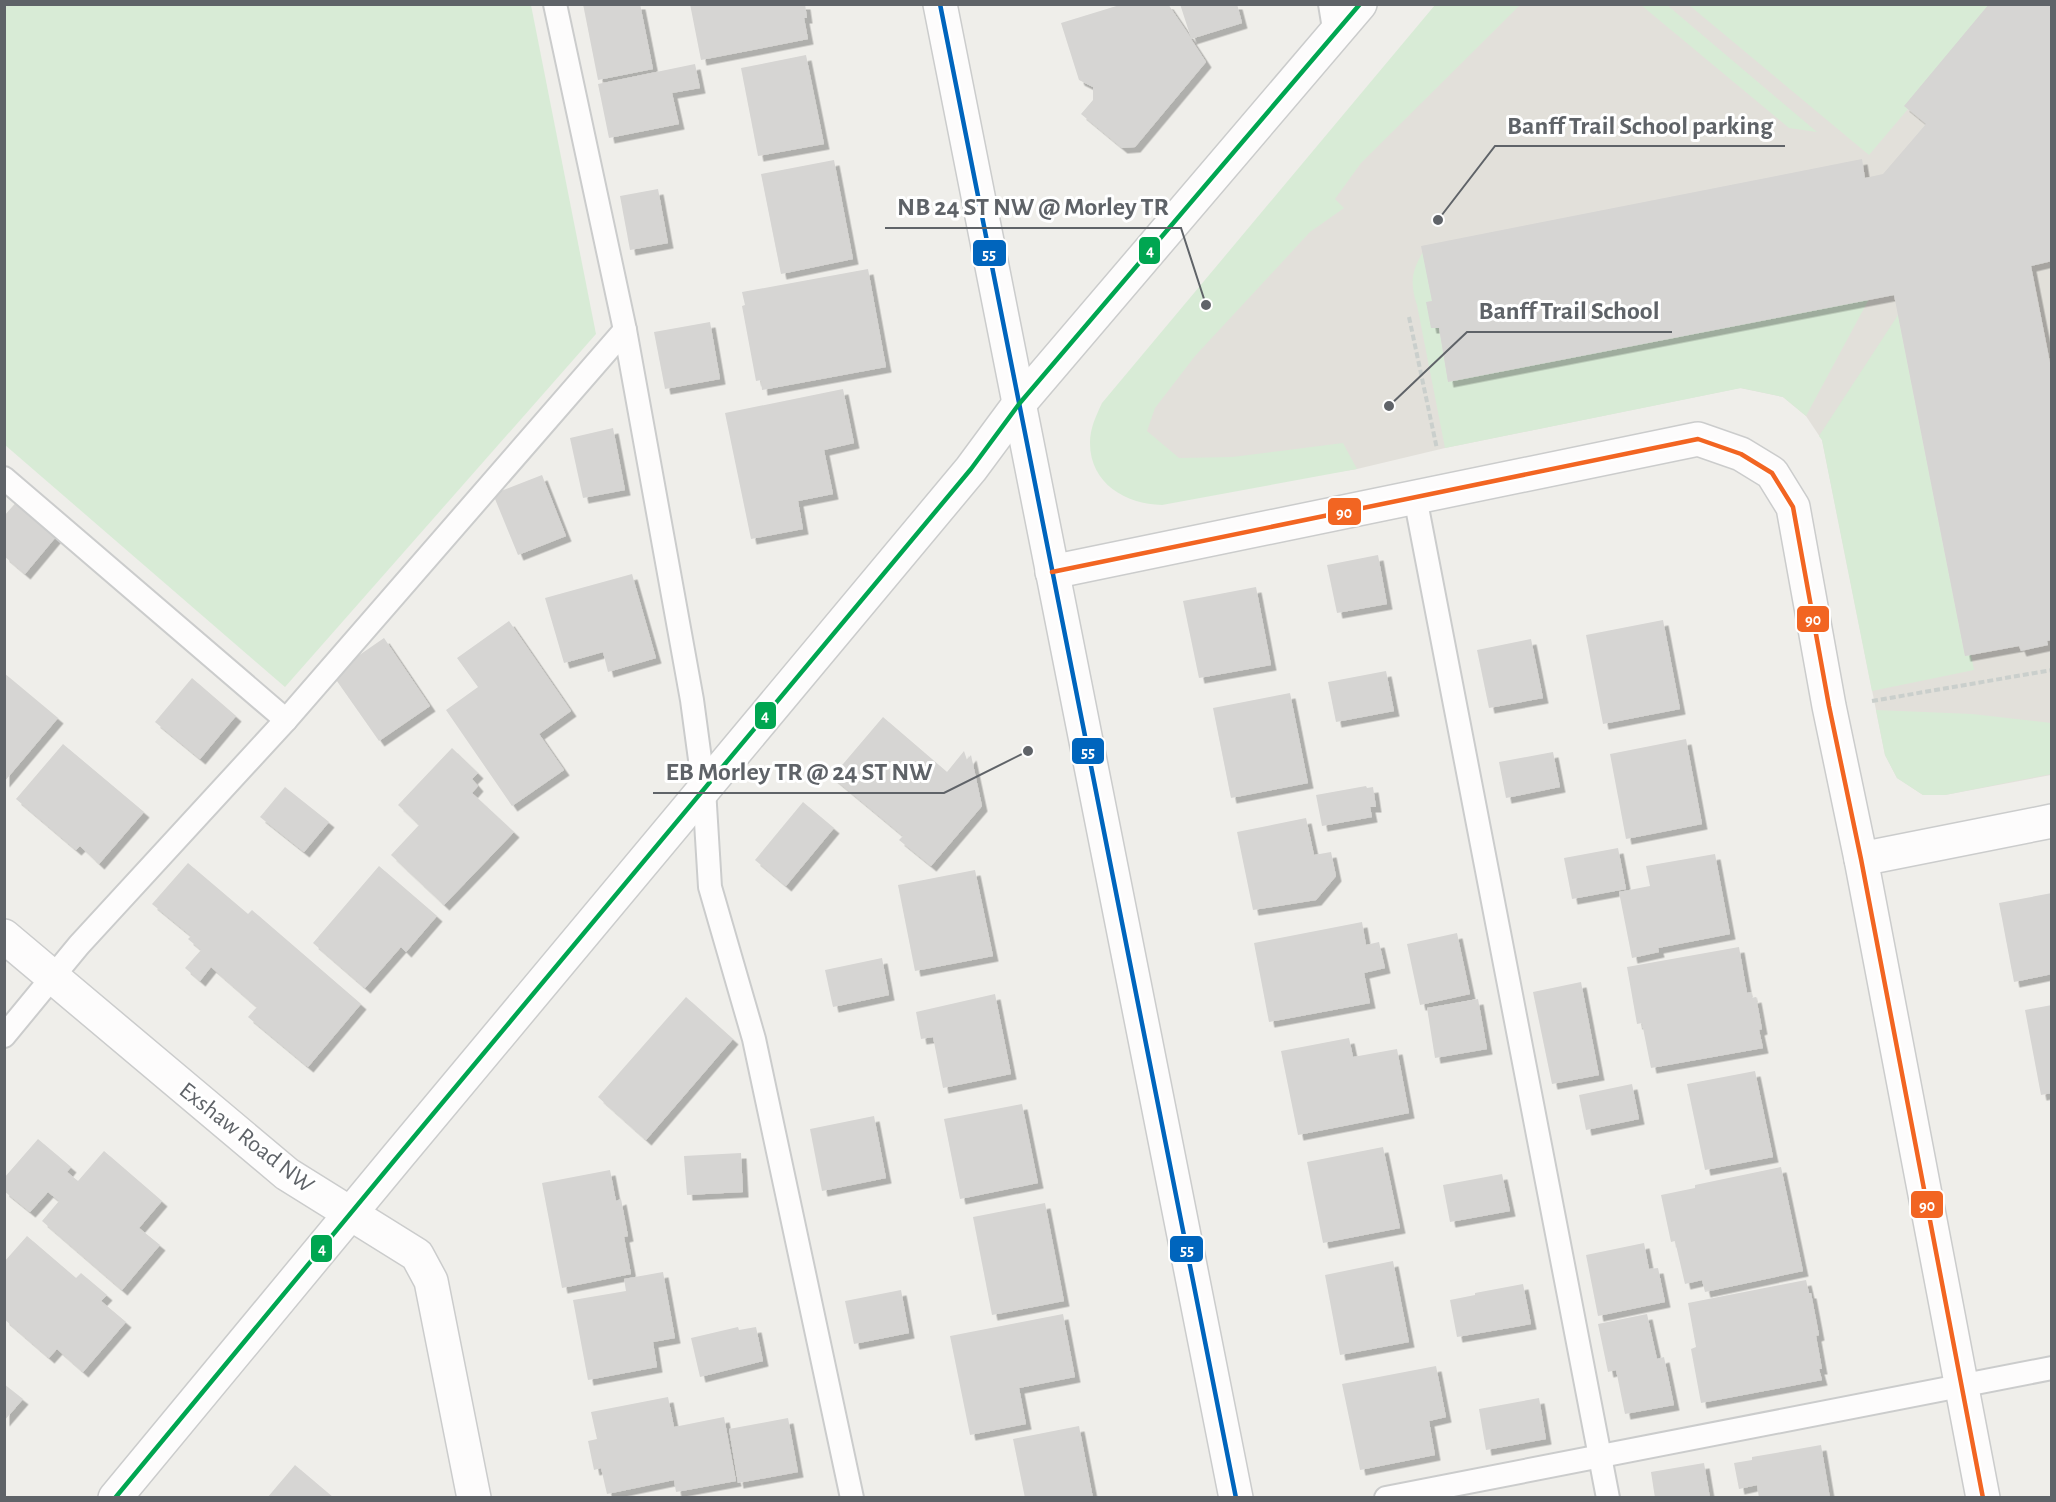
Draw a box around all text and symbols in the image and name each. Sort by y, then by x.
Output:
callout: Banff Trail School parking [1495,102,1785,146]
text: Banff Trail School parking [1507,113,1774,139]
callout: NB 24 ST NW @ Morley TR [885,184,1181,228]
text: NB 24 ST NW @ Morley TR [897,194,1169,220]
line badge: 4 [1138,236,1161,265]
line badge: 55 [972,239,1007,267]
text: 4 [1146,243,1154,259]
text: 55 [982,246,996,262]
callout: Banff Trail School [1467,288,1672,332]
text: Banff Trail School [1478,298,1660,324]
line badge: 90 [1327,497,1362,526]
text: 90 [1336,505,1352,521]
line badge: 90 [1796,605,1830,633]
text: 90 [1805,612,1821,628]
line badge: 4 [754,701,777,730]
text: 4 [761,708,769,724]
line badge: 55 [1071,737,1105,765]
text: 55 [1081,744,1095,760]
callout: EB Morley TR @ 24 ST NW [653,749,944,793]
text: EB Morley TR @ 24 ST NW [666,759,933,785]
street label: Exshaw Road NW [175,1078,319,1198]
line badge: 90 [1910,1190,1944,1219]
text: 90 [1919,1198,1935,1214]
line badge: 4 [310,1234,333,1263]
line badge: 55 [1169,1235,1204,1263]
text: 4 [318,1241,326,1257]
text: 55 [1180,1242,1194,1258]

